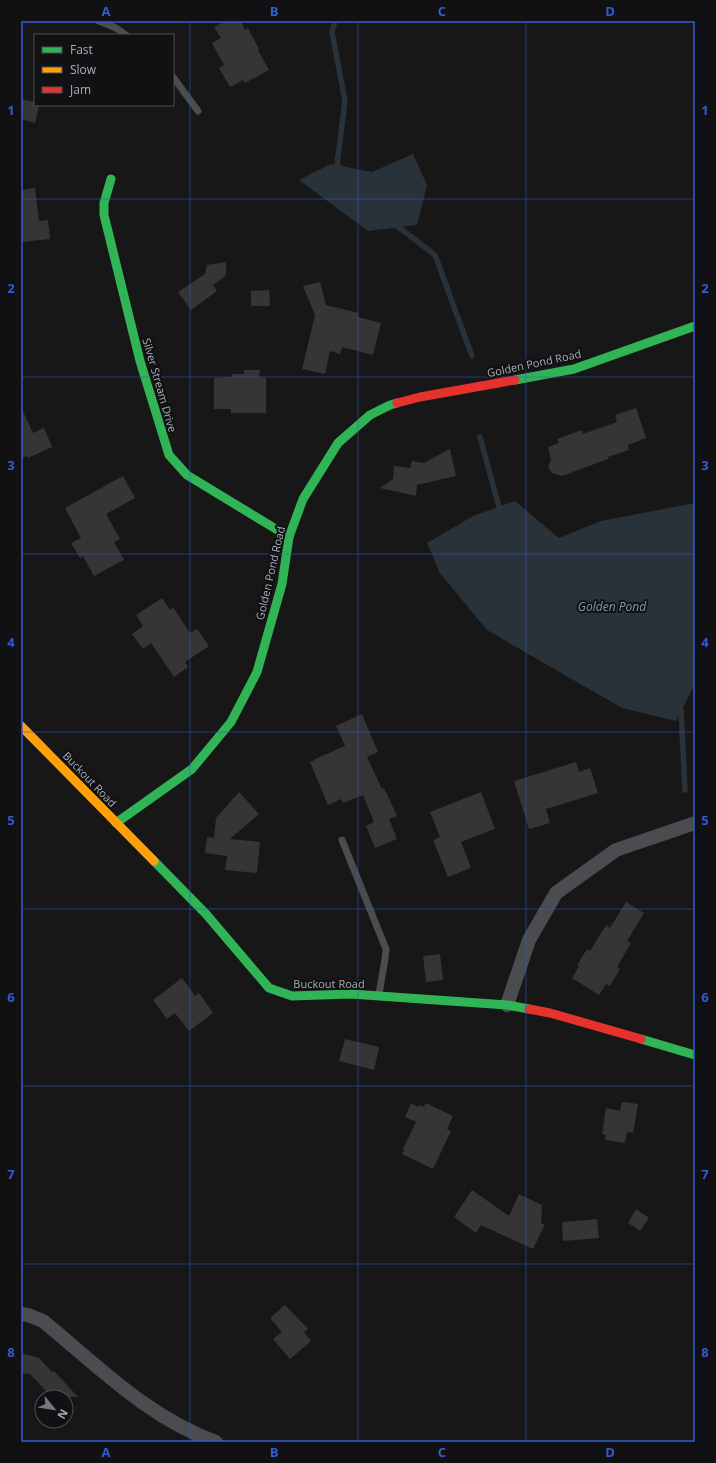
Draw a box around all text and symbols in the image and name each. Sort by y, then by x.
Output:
text: A [102,2,111,20]
text: B [270,2,279,20]
text: C [438,2,446,20]
text: D [605,2,615,20]
legend [34,34,174,106]
text: Fast [70,41,93,58]
text: Slow [70,61,97,78]
text: Jam [69,81,91,98]
text: 1 [7,101,15,119]
text: 1 [701,101,709,119]
text: 2 [7,279,15,297]
text: 2 [701,279,709,297]
street label: Silver Stream Drive [139,336,181,434]
street label: Golden Pond Road [486,346,582,380]
text: 3 [7,456,15,474]
text: 3 [701,456,709,474]
street label: Golden Pond Road [252,525,288,621]
water label: Golden Pond [578,598,647,615]
text: 4 [7,633,15,651]
text: 4 [701,633,709,651]
street label: Buckout Road [60,748,120,810]
text: 5 [7,811,15,829]
text: 5 [701,811,709,829]
street label: Buckout Road [293,976,365,991]
text: 6 [7,988,15,1006]
text: 6 [701,988,709,1006]
text: 7 [7,1165,15,1183]
text: 7 [701,1165,709,1183]
text: 8 [7,1343,15,1361]
text: 8 [701,1343,709,1361]
north arrow [34,1389,74,1429]
text: N [54,1407,72,1422]
text: A [102,1443,111,1461]
text: B [270,1443,279,1461]
text: C [438,1443,446,1461]
text: D [605,1443,615,1461]

